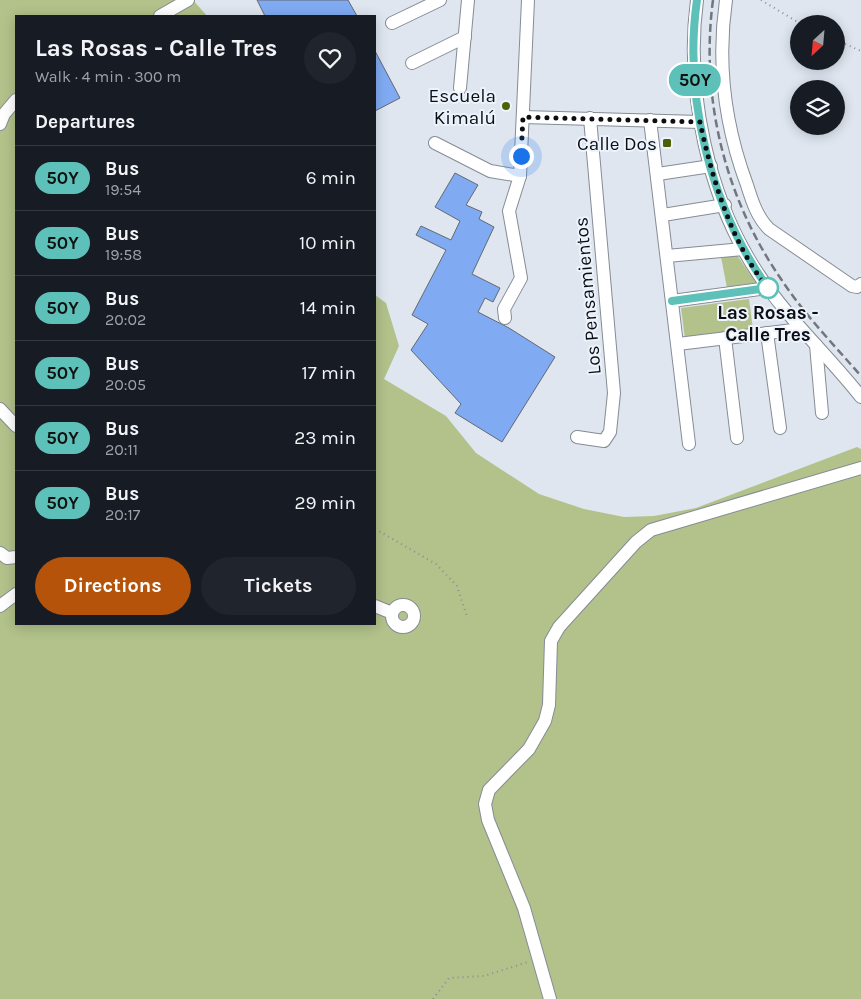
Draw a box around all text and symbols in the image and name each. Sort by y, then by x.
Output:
north arrow [790,15,845,70]
map controls [790,15,845,135]
button: heart [304,32,356,84]
text: Las Rosas - Calle Tres [35,34,277,62]
line badge: 50Y [666,64,724,96]
text: Walk · 4 min · 300 m [35,67,181,86]
text: 50Y [679,69,711,91]
button: layers [790,80,845,135]
place label: Escuela Kimalú [428,85,496,129]
marker: Escuela Kimalú [500,100,512,112]
text: Departures [35,111,135,133]
place label: Calle Dos [577,133,657,155]
marker: Calle Dos [661,137,673,149]
your location [509,144,534,169]
text: Bus [105,158,139,180]
text: 50Y [46,167,79,189]
text: 6 min [306,167,356,189]
text: 19:54 [105,180,141,199]
street label: Los Pensamientos [570,216,606,376]
text: Bus [105,223,139,245]
text: 50Y [46,232,79,254]
text: 10 min [299,232,356,254]
text: 19:58 [105,245,142,264]
marker: Las Rosas - Calle Tres [757,277,779,299]
text: Bus [105,288,139,310]
text: 50Y [46,297,79,319]
text: 14 min [300,297,356,319]
place label: Las Rosas - Calle Tres [717,302,819,346]
text: 20:02 [105,310,146,329]
text: Bus [105,353,139,375]
text: 50Y [46,362,79,384]
text: 17 min [301,362,356,384]
text: 20:05 [105,375,146,394]
text: Bus [105,418,139,440]
text: 50Y [46,427,79,449]
text: 23 min [294,427,356,449]
text: 20:11 [105,440,138,459]
text: Bus [105,483,139,505]
text: 50Y [46,492,79,514]
text: 29 min [295,492,356,514]
text: 20:17 [105,505,140,524]
button: Directions [35,557,191,615]
button: Tickets [201,557,356,615]

